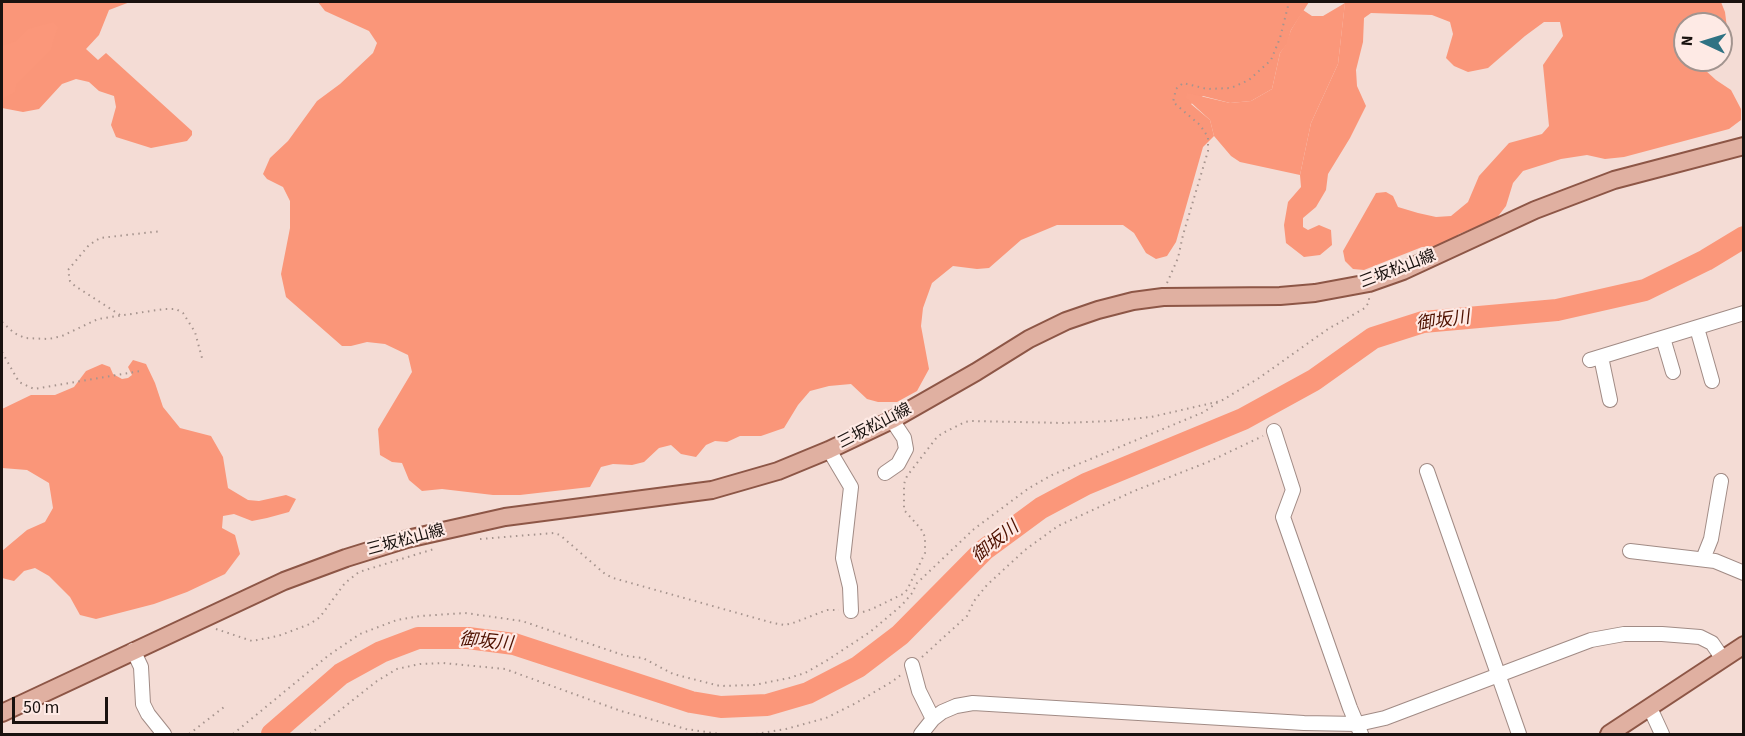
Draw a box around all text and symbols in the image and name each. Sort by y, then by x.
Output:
north arrow [1673,12,1733,72]
text: N [1676,35,1698,47]
street label: 三坂松山線 [1357,247,1439,293]
water label: 御坂川 [1415,308,1471,336]
street label: 三坂松山線 [835,400,915,454]
water label: 御坂川 [968,518,1024,568]
street label: 三坂松山線 [365,521,447,561]
water label: 御坂川 [458,630,514,656]
scale bar [15,685,111,723]
text: 50 m [23,695,59,720]

